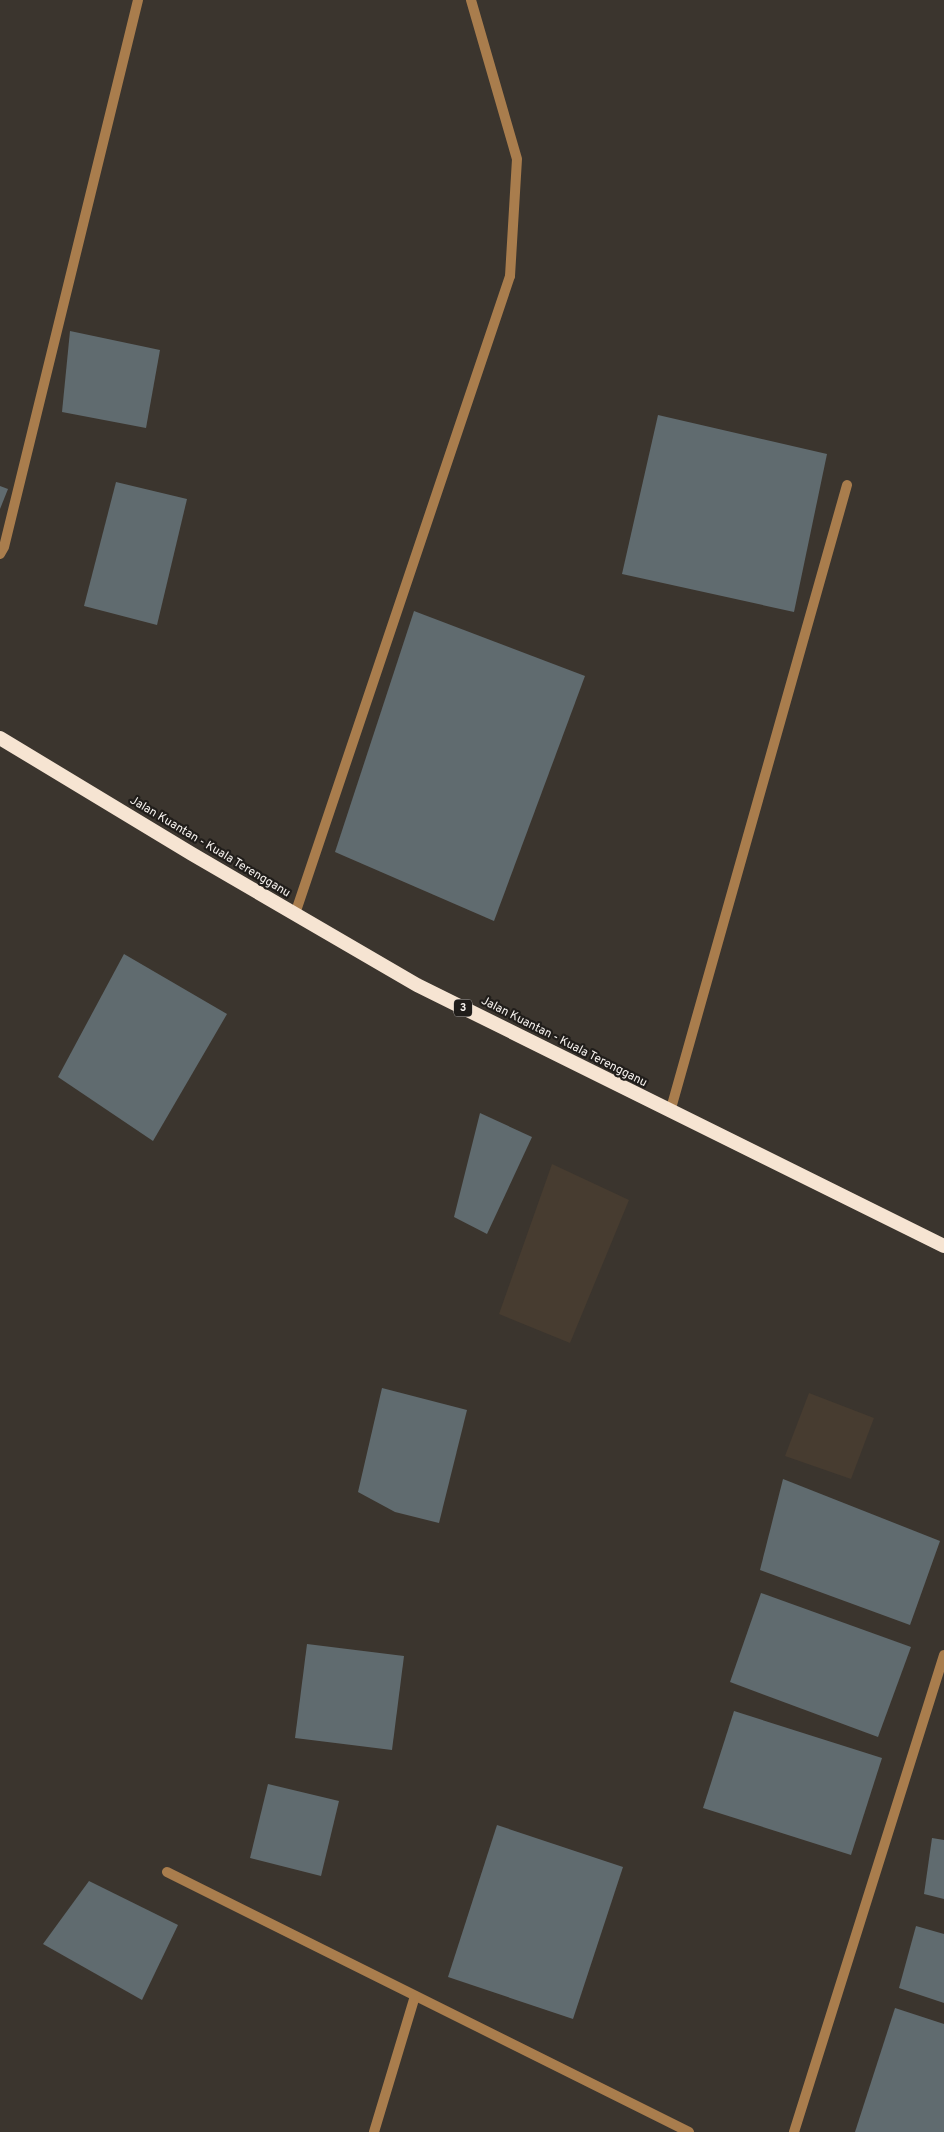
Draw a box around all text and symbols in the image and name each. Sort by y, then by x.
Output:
street label: Jalan Kuantan - Kuala Terengganu [127,793,293,901]
street label: Jalan Kuantan - Kuala Terengganu [478,993,650,1091]
road number: 3 [454,1000,472,1016]

